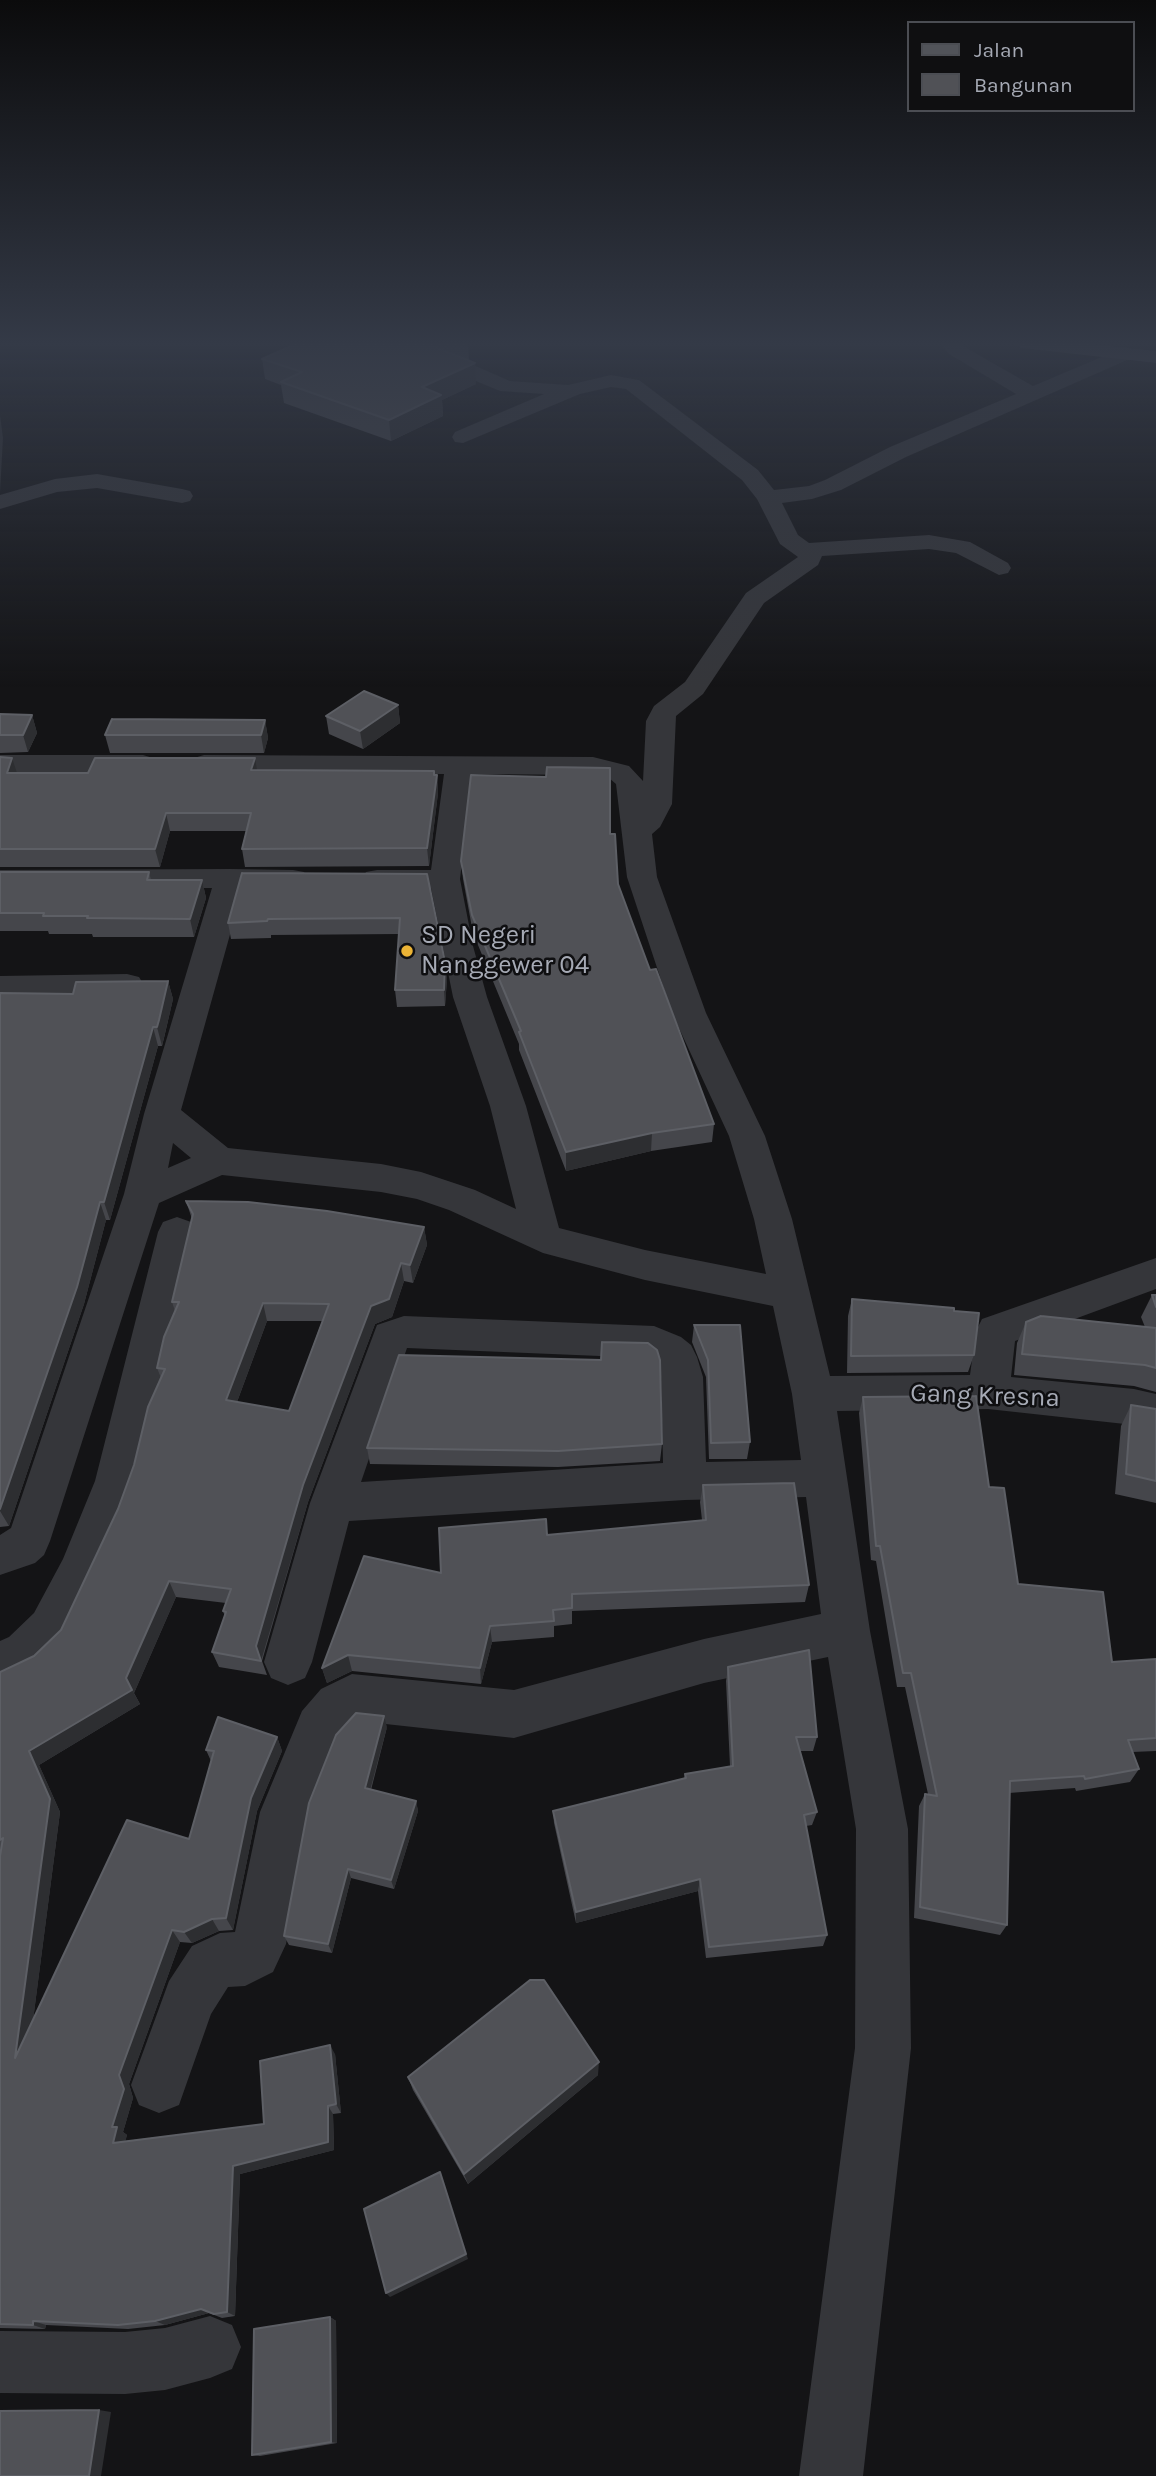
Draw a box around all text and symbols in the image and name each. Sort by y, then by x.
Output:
legend [908,21,1135,112]
text: Jalan [974,38,1024,62]
text: Bangunan [974,73,1073,97]
place label: SD Negeri Nanggewer 04 [421,920,589,982]
marker: SD Negeri Nanggewer 04 [399,943,415,959]
street label: Gang Kresna [910,1378,1060,1414]

